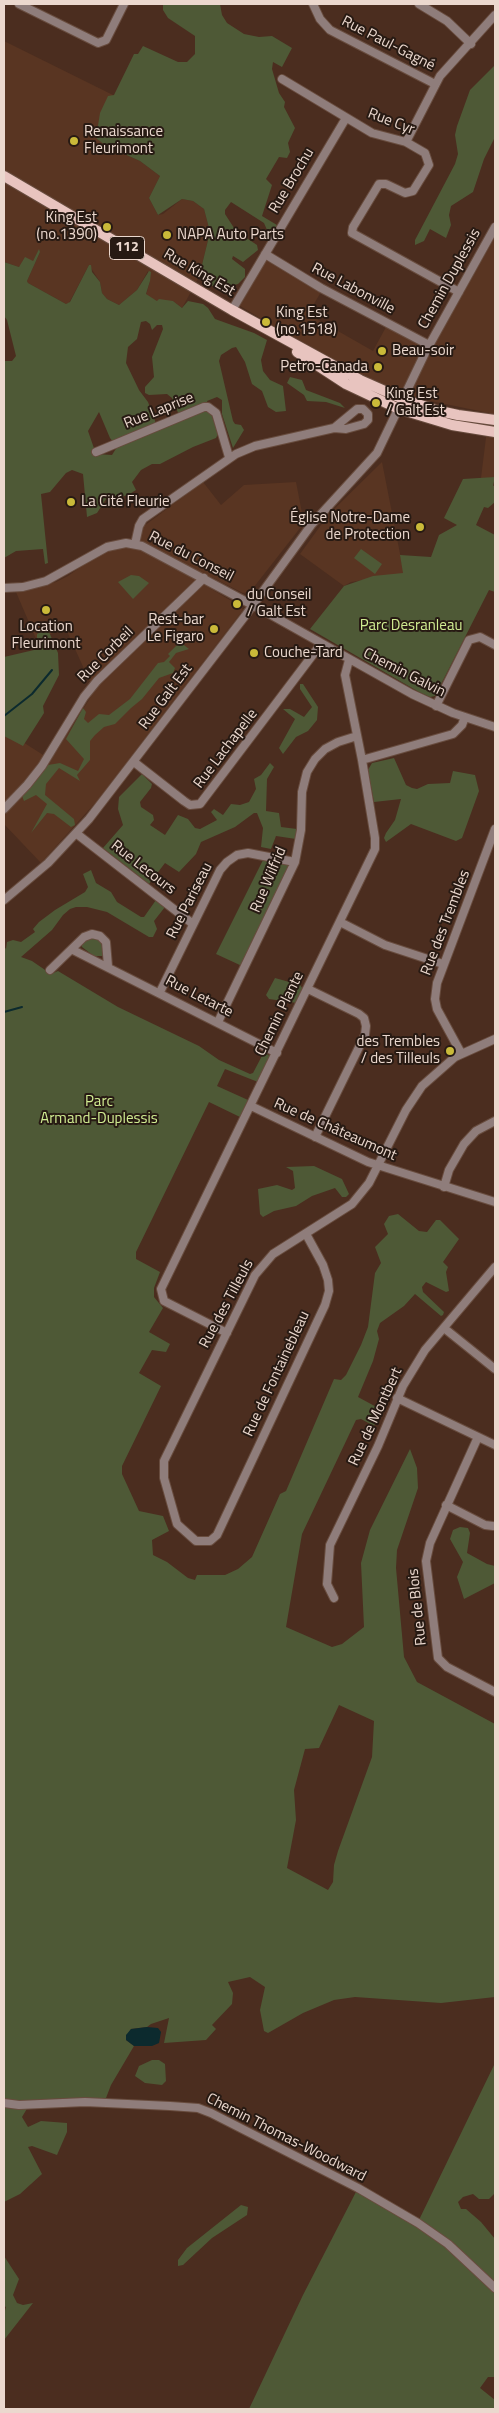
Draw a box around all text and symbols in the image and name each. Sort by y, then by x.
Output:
street label: Rue Paul-Gagné [338,13,438,75]
street label: Rue Cyr [365,105,417,139]
place label: Renaissance Fleurimont [84,123,163,158]
marker: Renaissance Fleurimont [68,135,80,147]
street label: Rue Brochu [266,145,318,217]
place label: King Est (no.1390) [36,209,97,244]
marker: King Est (no.1390) [101,221,113,233]
place label: NAPA Auto Parts [177,226,284,244]
street label: Chemin Duplessis [415,226,485,332]
marker: NAPA Auto Parts [161,229,173,241]
road number: 112 [110,237,144,260]
street label: Rue King Est [160,245,238,301]
street label: Rue Labonville [308,260,398,318]
place label: King Est (no.1518) [276,304,337,339]
marker: King Est (no.1518) [260,316,272,328]
place label: Beau-soir [392,342,454,360]
marker: Beau-soir [376,345,388,357]
place label: Petro-Canada [280,358,368,376]
marker: Petro-Canada [372,361,384,373]
place label: King Est / Galt Est [386,385,445,420]
street label: Rue Laprise [121,389,197,433]
marker: King Est / Galt Est [370,397,382,409]
place label: La Cité Fleurie [81,493,170,511]
marker: La Cité Fleurie [65,496,77,508]
place label: Église Notre-Dame de Protection [290,509,410,544]
marker: Église Notre-Dame de Protection [414,521,426,533]
street label: Rue du Conseil [146,528,236,586]
place label: du Conseil / Galt Est [247,586,311,621]
marker: du Conseil / Galt Est [231,598,243,610]
marker: Location Fleurimont [40,604,52,616]
place label: Rest-bar Le Figaro [147,611,204,646]
park label: Parc Desranleau [360,617,462,635]
place label: Location Fleurimont [11,618,81,653]
street label: Rue Corbeil [74,623,138,687]
marker: Rest-bar Le Figaro [208,623,220,635]
place label: Couche-Tard [264,644,343,662]
street label: Chemin Galvin [360,645,448,701]
marker: Couche-Tard [248,647,260,659]
street label: Rue Galt Est [136,661,196,733]
street label: Rue Lachapelle [190,706,262,792]
street label: Rue Lecours [107,837,179,899]
street label: Rue Wilfrid [247,845,291,915]
street label: Rue Pariseau [163,860,217,942]
street label: Rue des Trembles [418,868,474,978]
street label: Chemin Plante [252,969,308,1059]
street label: Rue Letarte [162,972,236,1022]
place label: des Trembles / des Tilleuls [357,1033,440,1068]
marker: des Trembles / des Tilleuls [444,1045,456,1057]
park label: Parc Armand-Duplessis [40,1093,158,1128]
street label: Rue de Châteaumont [271,1095,399,1165]
street label: Rue des Tilleuls [196,1257,258,1351]
street label: Rue de Fontainebleau [240,1308,314,1440]
street label: Rue de Montbert [345,1365,407,1469]
street label: Rue de Blois [405,1567,431,1647]
street label: Chemin Thomas-Woodward [203,2090,369,2186]

